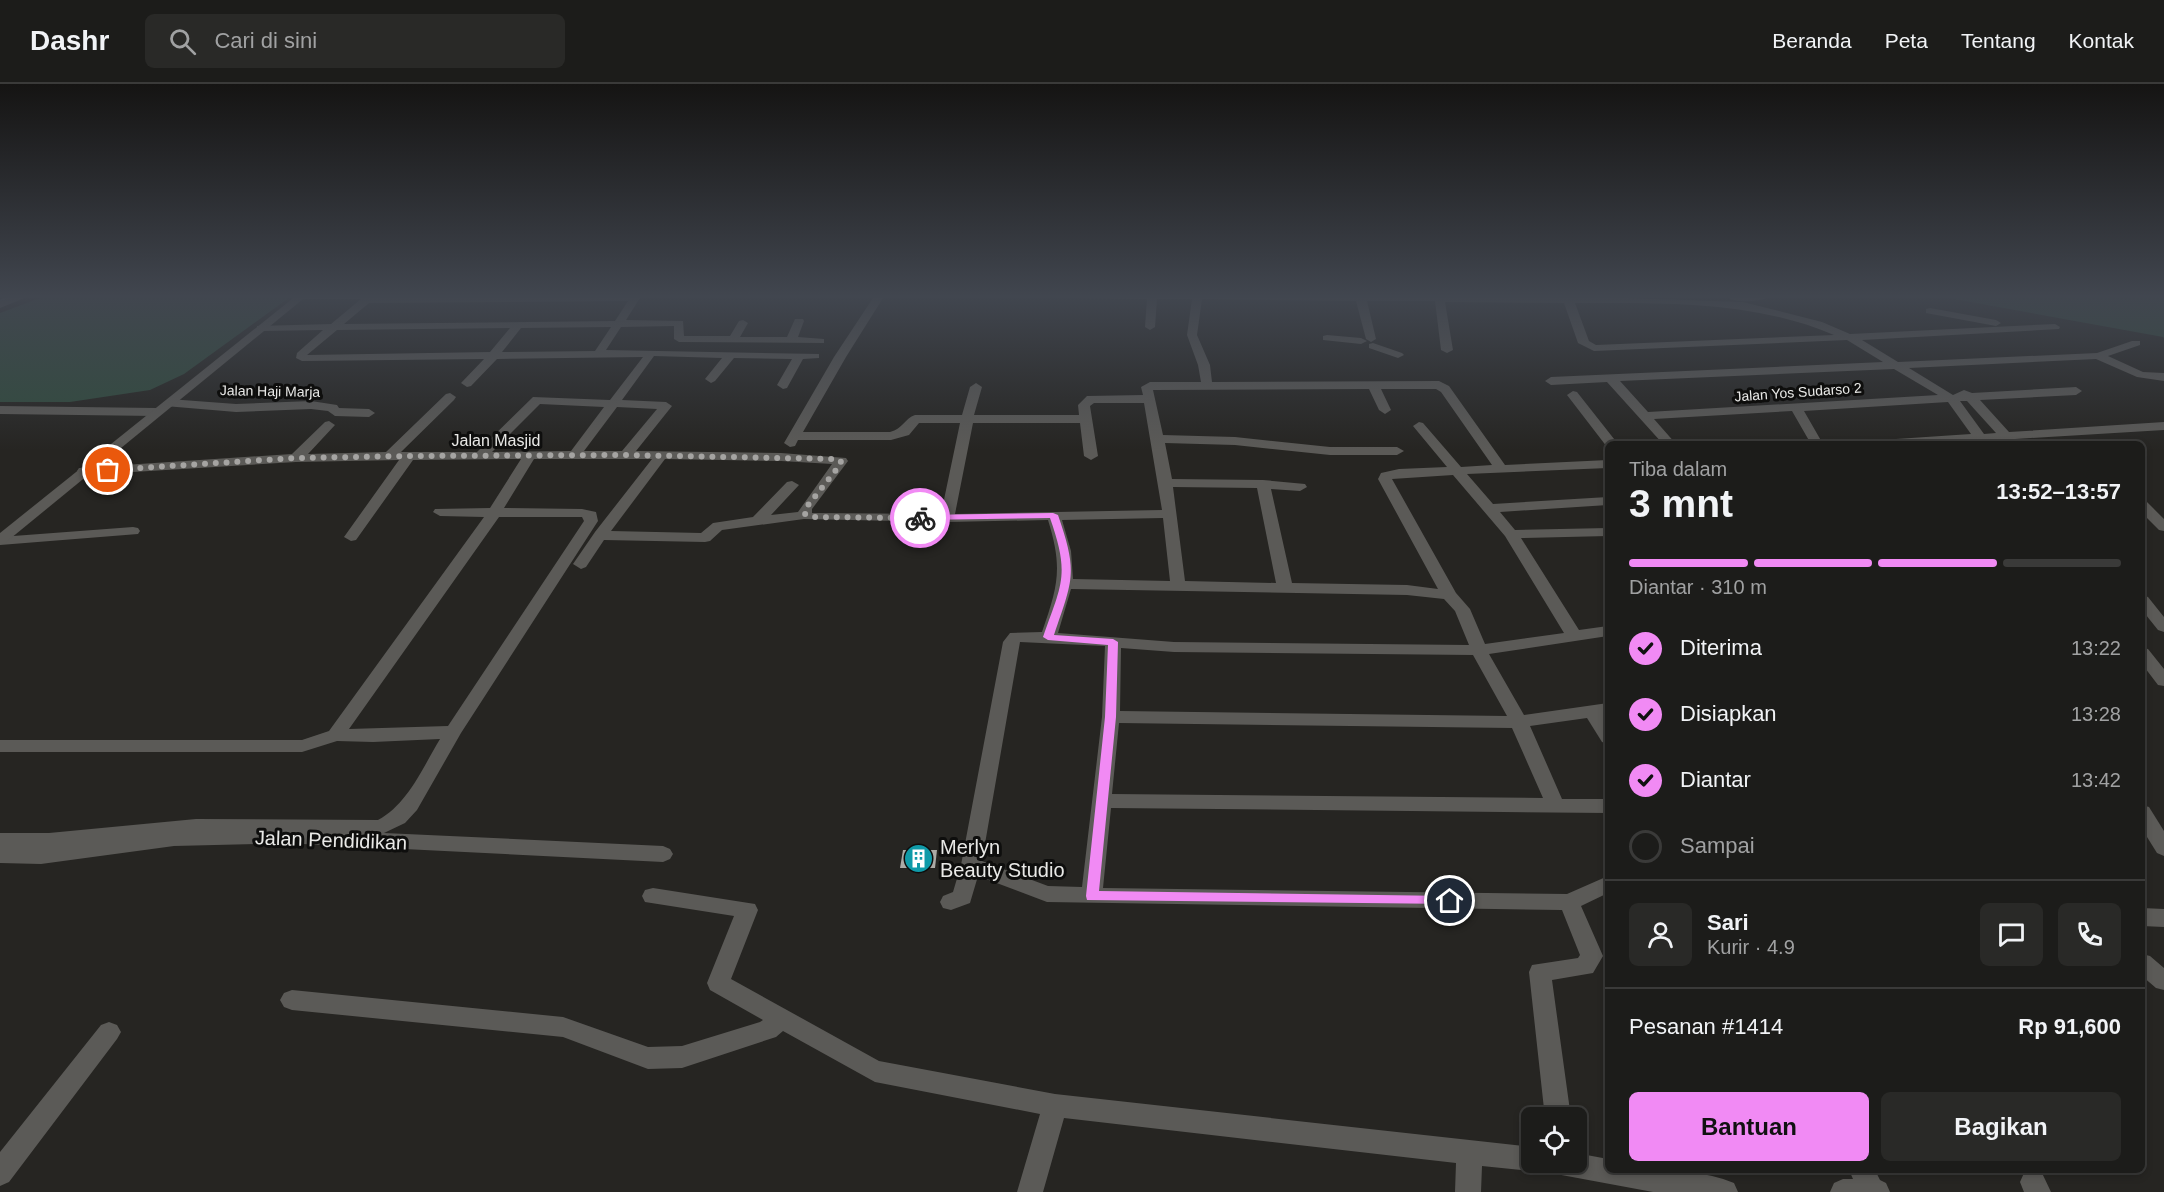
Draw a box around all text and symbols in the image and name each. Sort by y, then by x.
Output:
search box [145,14,565,68]
text: Dashr [30,25,109,56]
icon: search [166,25,199,58]
text: Cari di sini [214,28,317,53]
text: Beranda [1772,29,1852,52]
text: Peta [1885,29,1928,52]
text: Tentang [1961,29,2036,52]
text: Kontak [2069,29,2134,52]
street label: Jalan Yos Sudarso 2 [1734,380,1862,404]
street label: Jalan Haji Marja [220,382,321,400]
street label: Jalan Masjid [452,432,540,449]
pin [82,444,133,495]
icon: bag [91,453,124,486]
text: Tiba dalam [1629,458,1727,480]
text: 13:52–13:57 [1996,479,2121,504]
text: 3 mnt [1629,482,1733,525]
courier [890,488,950,548]
icon: bike [904,502,937,535]
text: Diantar · 310 m [1629,576,1767,598]
icon: check [1629,632,1662,665]
text: Diterima [1680,635,1762,660]
text: 13:22 [2071,637,2121,659]
icon: check [1629,698,1662,731]
text: Disiapkan [1680,701,1777,726]
text: 13:28 [2071,703,2121,725]
icon: check [1629,764,1662,797]
text: Diantar [1680,767,1751,792]
text: 13:42 [2071,769,2121,791]
street label: Jalan Pendidikan [254,826,408,854]
text: Sampai [1680,833,1755,858]
place label: Merlyn Beauty Studio [940,836,1065,881]
building icon: Merlyn Beauty Studio [903,843,935,875]
pin [1424,875,1475,926]
icon: home [1433,884,1466,917]
button: person [1629,903,1692,966]
button: chat [1980,903,2043,966]
button: phone [2058,903,2121,966]
text: Sari [1707,910,1749,935]
text: Kurir · 4.9 [1707,936,1795,958]
text: Pesanan #1414 [1629,1014,1783,1039]
text: Rp 91,600 [2018,1014,2121,1039]
button: Bantuan [1629,1092,1869,1161]
button: Bagikan [1881,1092,2121,1161]
map controls [1521,1107,1587,1173]
button: locate [1521,1107,1587,1173]

